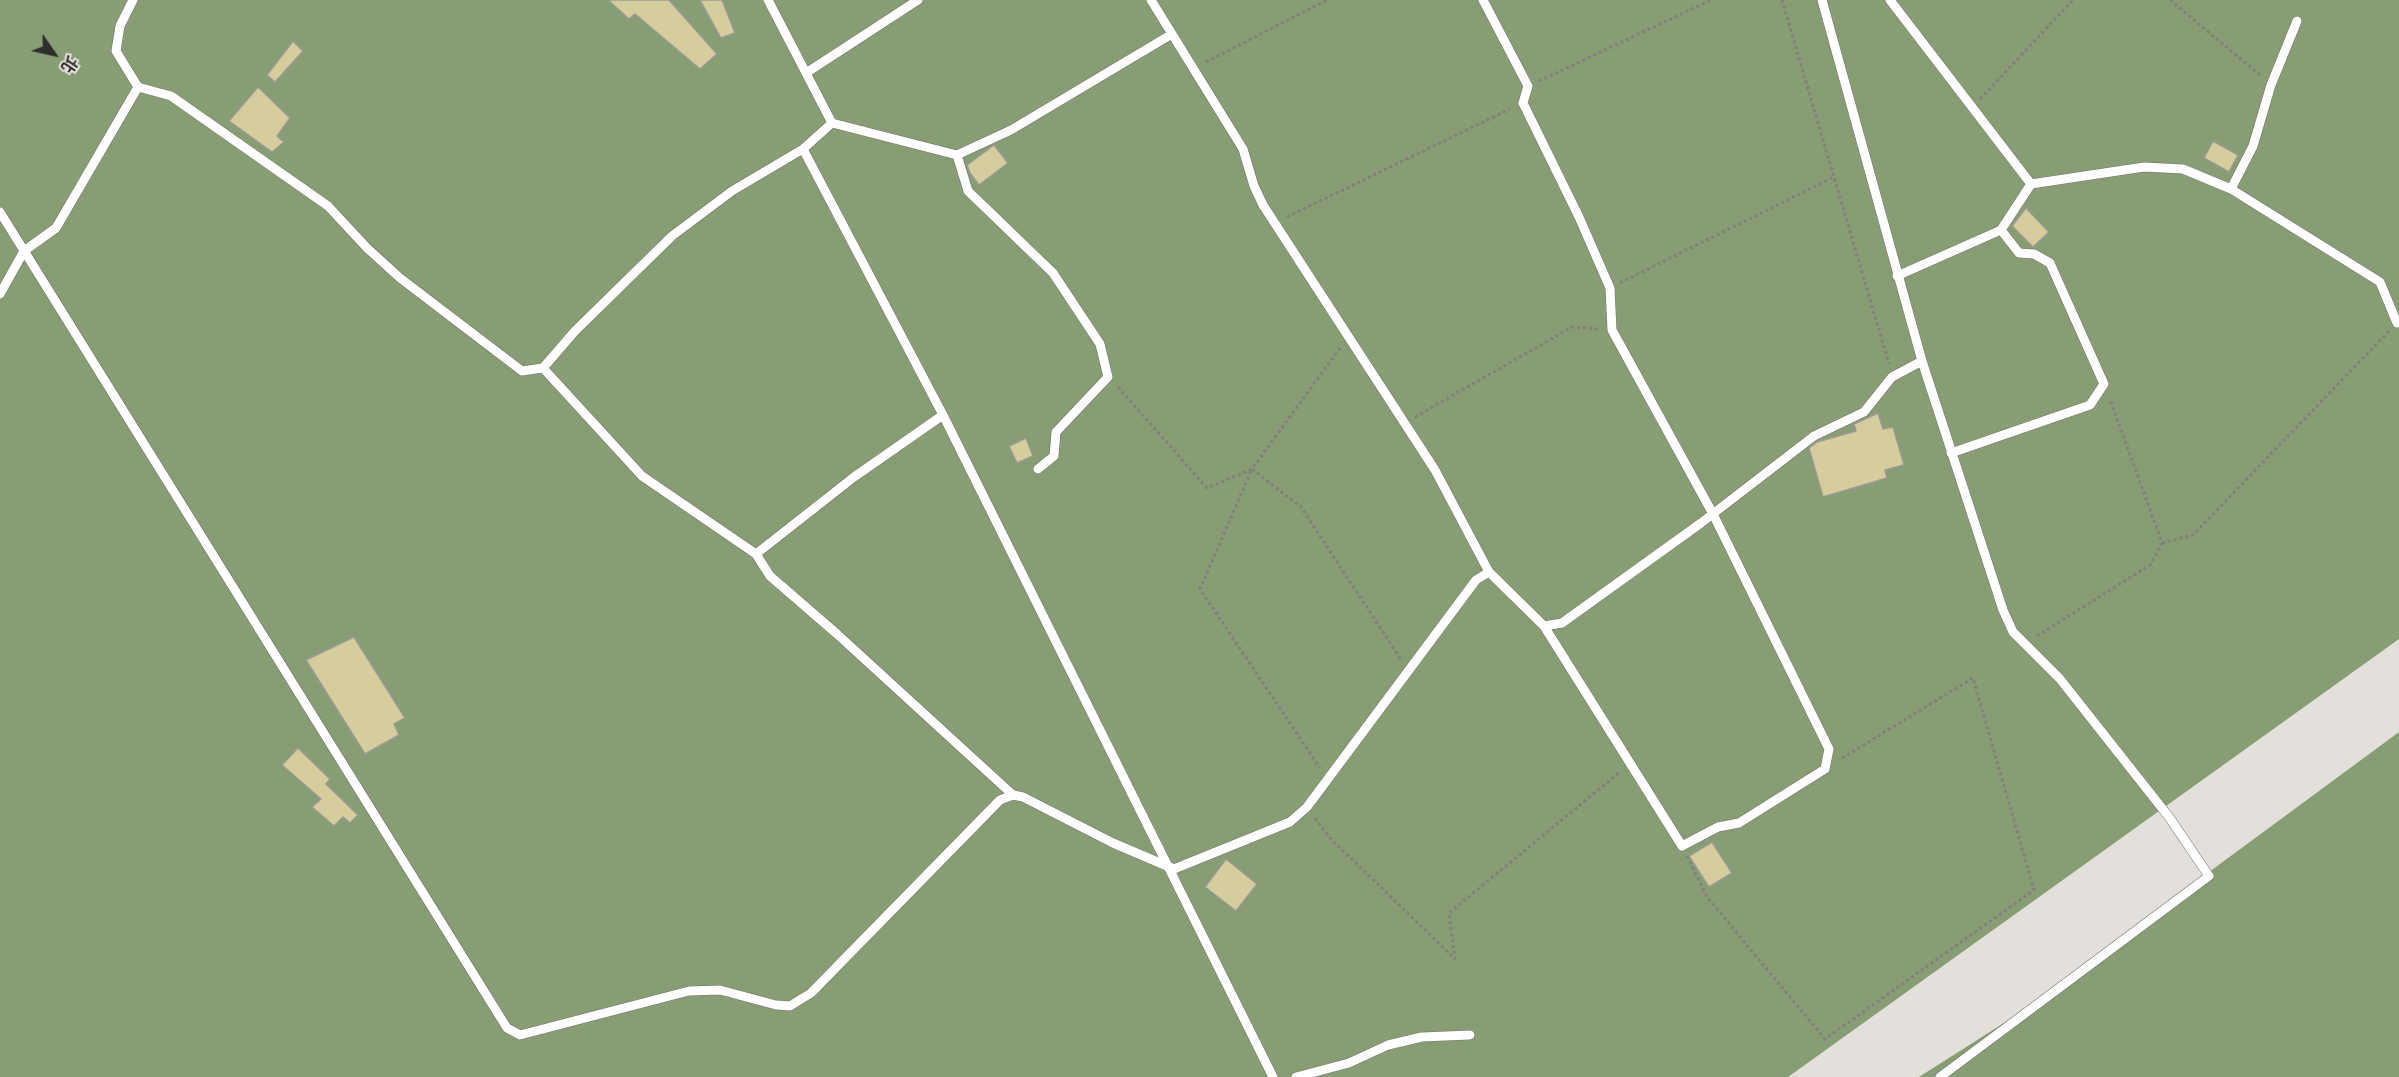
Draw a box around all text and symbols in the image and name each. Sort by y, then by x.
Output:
north arrow [24,24,84,84]
text: 北 [57,52,82,76]

